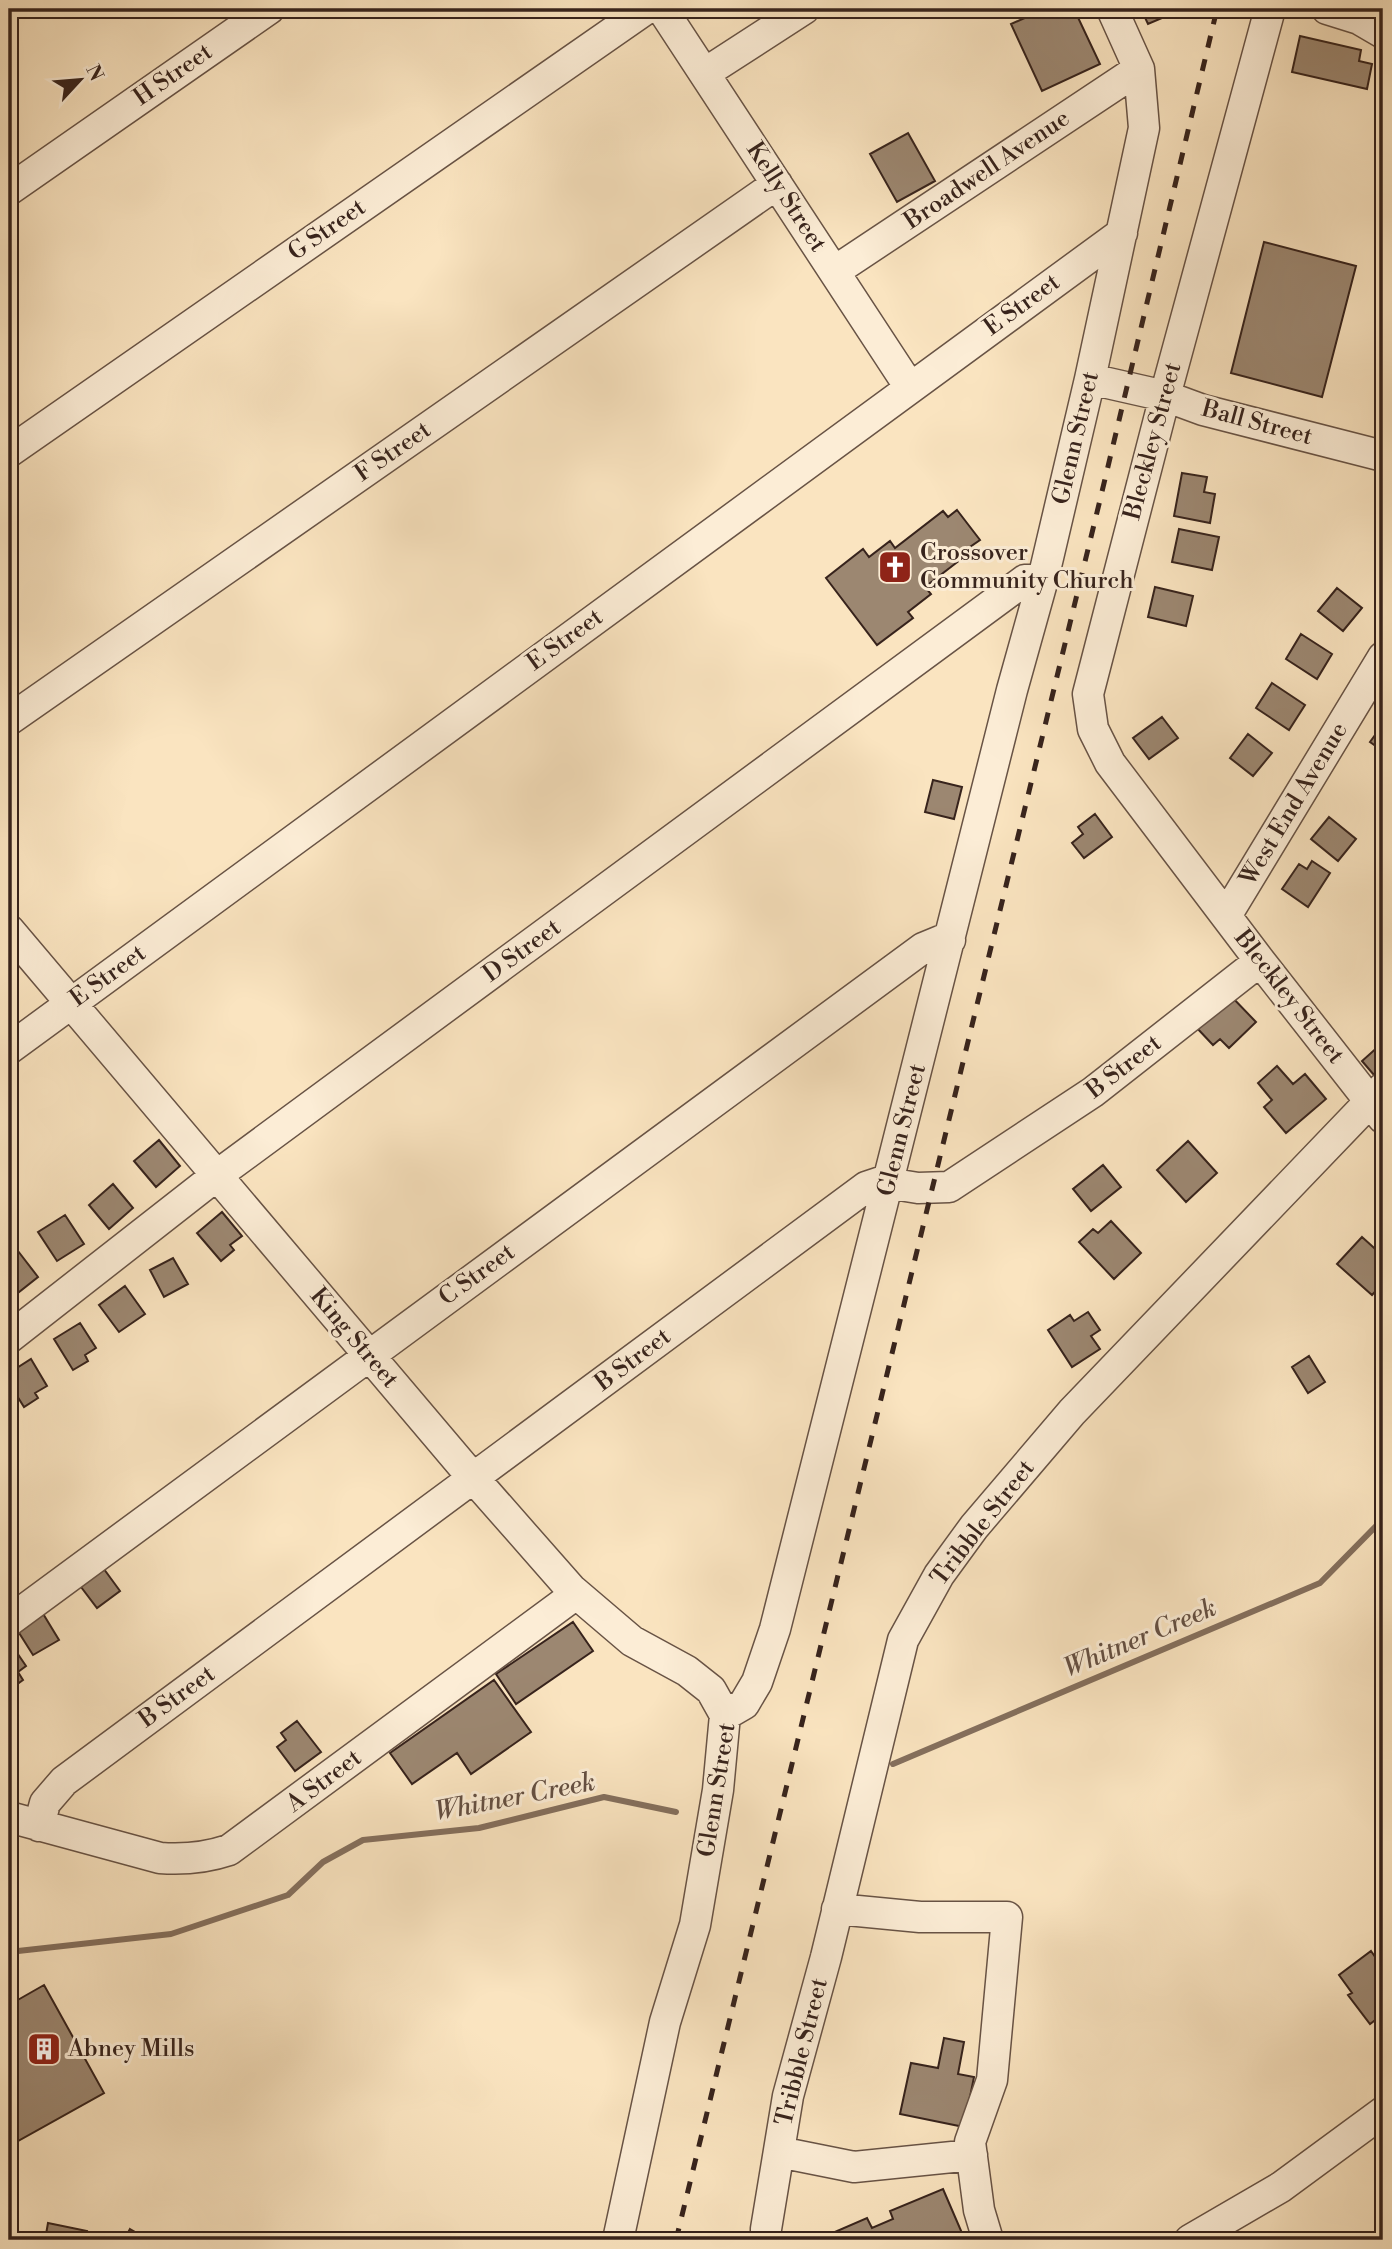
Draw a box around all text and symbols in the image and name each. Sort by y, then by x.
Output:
street label: H Street [128,37,219,113]
north arrow [46,46,116,116]
text: N [80,61,108,85]
street label: Broadwell Avenue [898,104,1075,237]
street label: Kelly Street [739,136,833,258]
street label: G Street [282,192,372,267]
street label: E Street [978,267,1066,343]
street label: Bleckley Street [1117,359,1189,524]
street label: Glenn Street [1046,368,1106,507]
street label: Ball Street [1197,394,1316,452]
street label: F Street [349,415,437,489]
place label: Crossover Community Church [920,538,1134,596]
church icon: Crossover Community Church [876,548,914,586]
street label: E Street [521,602,609,678]
street label: West End Avenue [1233,717,1355,892]
street label: D Street [477,912,567,989]
street label: Bleckley Street [1227,923,1351,1070]
street label: E Street [64,938,152,1014]
street label: B Street [1080,1028,1168,1106]
street label: Glenn Street [871,1060,933,1199]
street label: C Street [433,1237,521,1313]
street label: King Street [303,1282,405,1395]
street label: B Street [588,1322,677,1399]
street label: Tribble Street [925,1454,1042,1592]
water label: Whitner Creek [1059,1592,1221,1684]
street label: B Street [132,1659,221,1735]
street label: Glenn Street [692,1720,743,1859]
street label: A Street [280,1743,368,1820]
water label: Whitner Creek [432,1766,598,1828]
street label: Tribble Street [769,1974,835,2129]
building icon: Abney Mills [25,2030,63,2068]
place label: Abney Mills [67,2034,195,2064]

